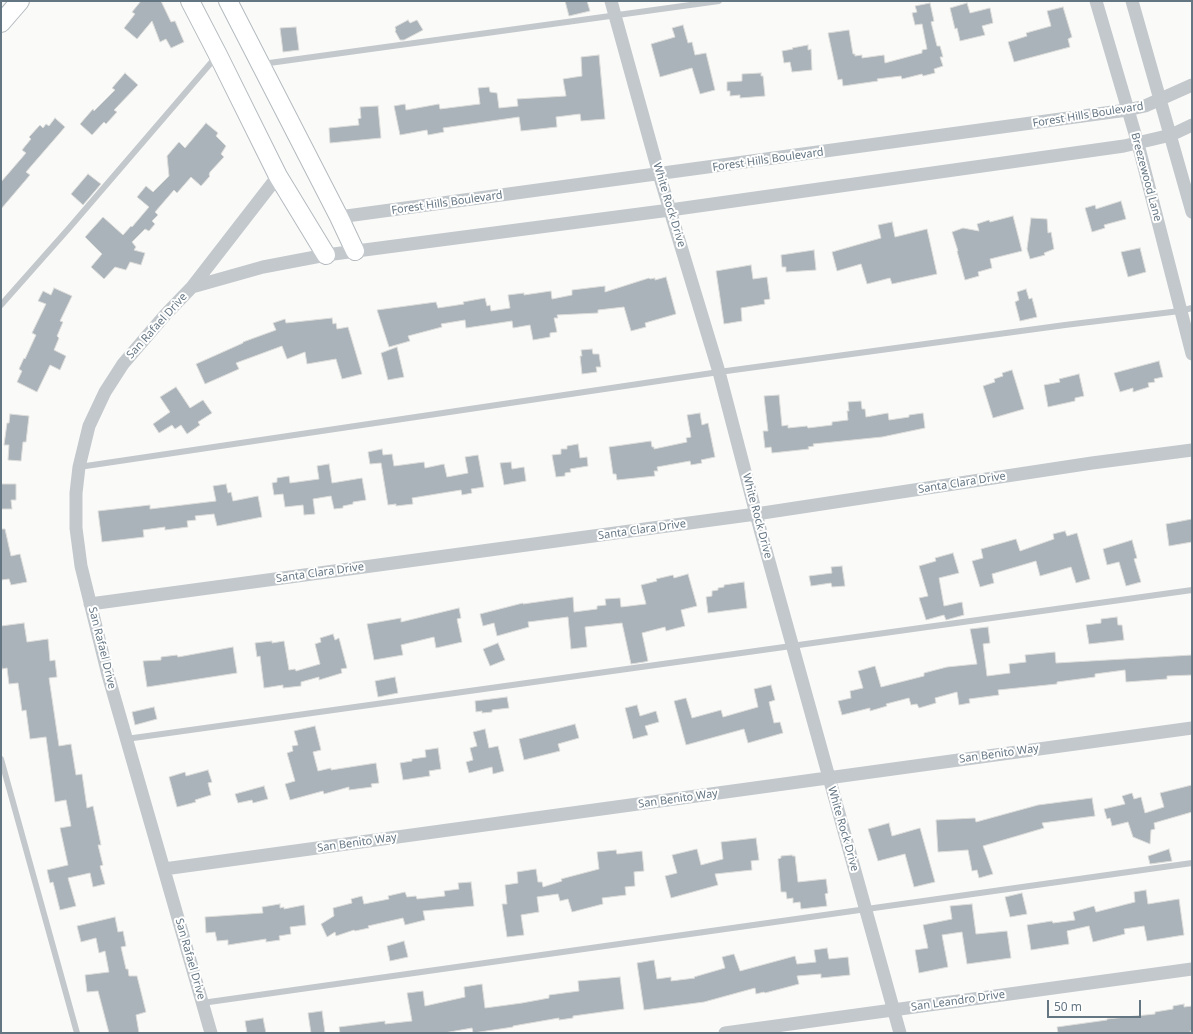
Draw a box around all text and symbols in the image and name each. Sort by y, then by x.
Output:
street label: Forest Hills Boulevard [1032,100,1144,130]
street label: Breezewood Lane [1128,131,1164,223]
street label: Forest Hills Boulevard [712,146,824,174]
street label: White Rock Drive [650,161,688,249]
street label: Forest Hills Boulevard [391,189,503,217]
street label: San Rafael Drive [124,290,190,362]
street label: Santa Clara Drive [917,470,1007,496]
street label: White Rock Drive [739,472,775,560]
street label: Santa Clara Drive [597,517,687,543]
street label: Santa Clara Drive [275,560,365,586]
street label: San Rafael Drive [85,606,119,690]
street label: San Benito Way [958,742,1040,766]
street label: White Rock Drive [825,785,861,873]
street label: San Benito Way [637,787,719,811]
street label: San Benito Way [316,831,398,855]
street label: San Rafael Drive [172,917,208,1001]
street label: San Leandro Drive [910,988,1006,1014]
scale bar [1049,992,1143,1018]
text: 50 m [1054,998,1082,1015]

